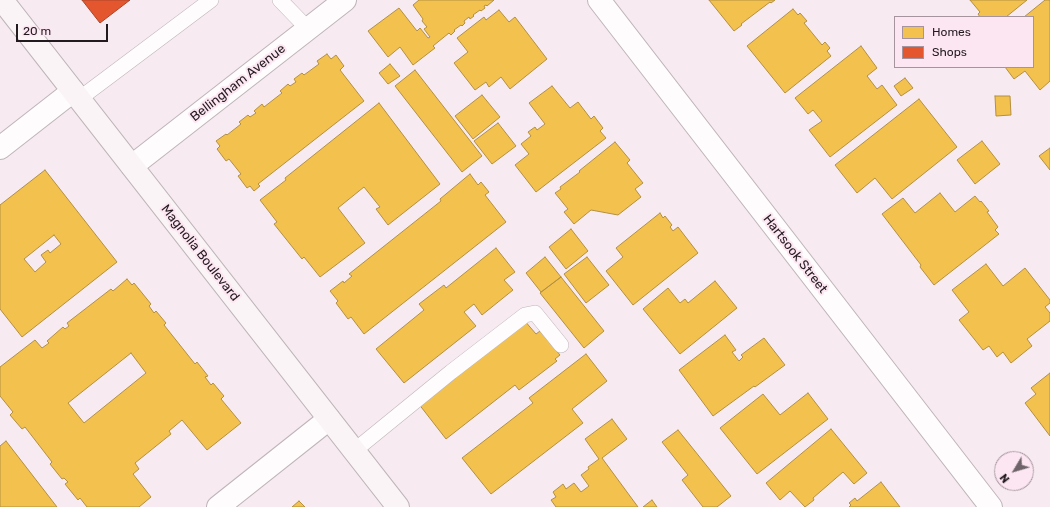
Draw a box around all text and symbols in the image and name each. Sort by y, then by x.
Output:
scale bar [18,16,110,42]
legend [894,16,1034,68]
text: 20 m [23,24,51,38]
text: Homes [932,25,971,39]
street label: Bellingham Avenue [187,41,289,125]
text: Shops [932,45,967,59]
street label: Magnolia Boulevard [157,202,243,304]
street label: Hartsook Street [759,212,831,296]
north arrow [994,451,1034,491]
text: N [997,471,1013,485]

